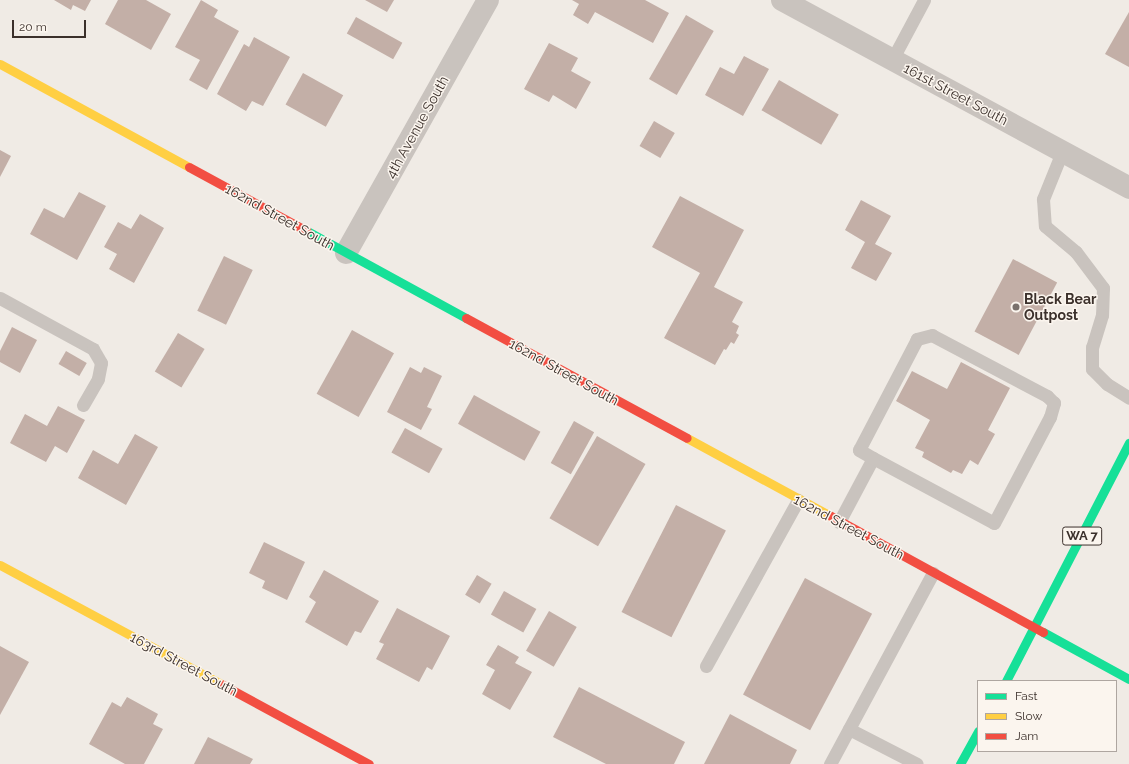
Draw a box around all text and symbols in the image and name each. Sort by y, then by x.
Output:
scale bar [14,12,88,38]
text: 20 m [19,20,47,34]
street label: 161st Street South [901,59,1011,129]
street label: 4th Avenue South [382,73,452,181]
street label: 162nd Street South [222,180,338,254]
place label: Black Bear Outpost [1024,291,1096,324]
marker: Black Bear Outpost [1011,302,1021,312]
street label: 162nd Street South [506,335,622,409]
street label: 162nd Street South [791,491,907,563]
road number: WA 7 [1061,525,1103,547]
street label: 163rd Street South [127,629,241,699]
legend [977,680,1117,752]
text: Fast [1015,689,1038,703]
text: Slow [1015,709,1042,723]
text: Jam [1015,729,1038,743]

